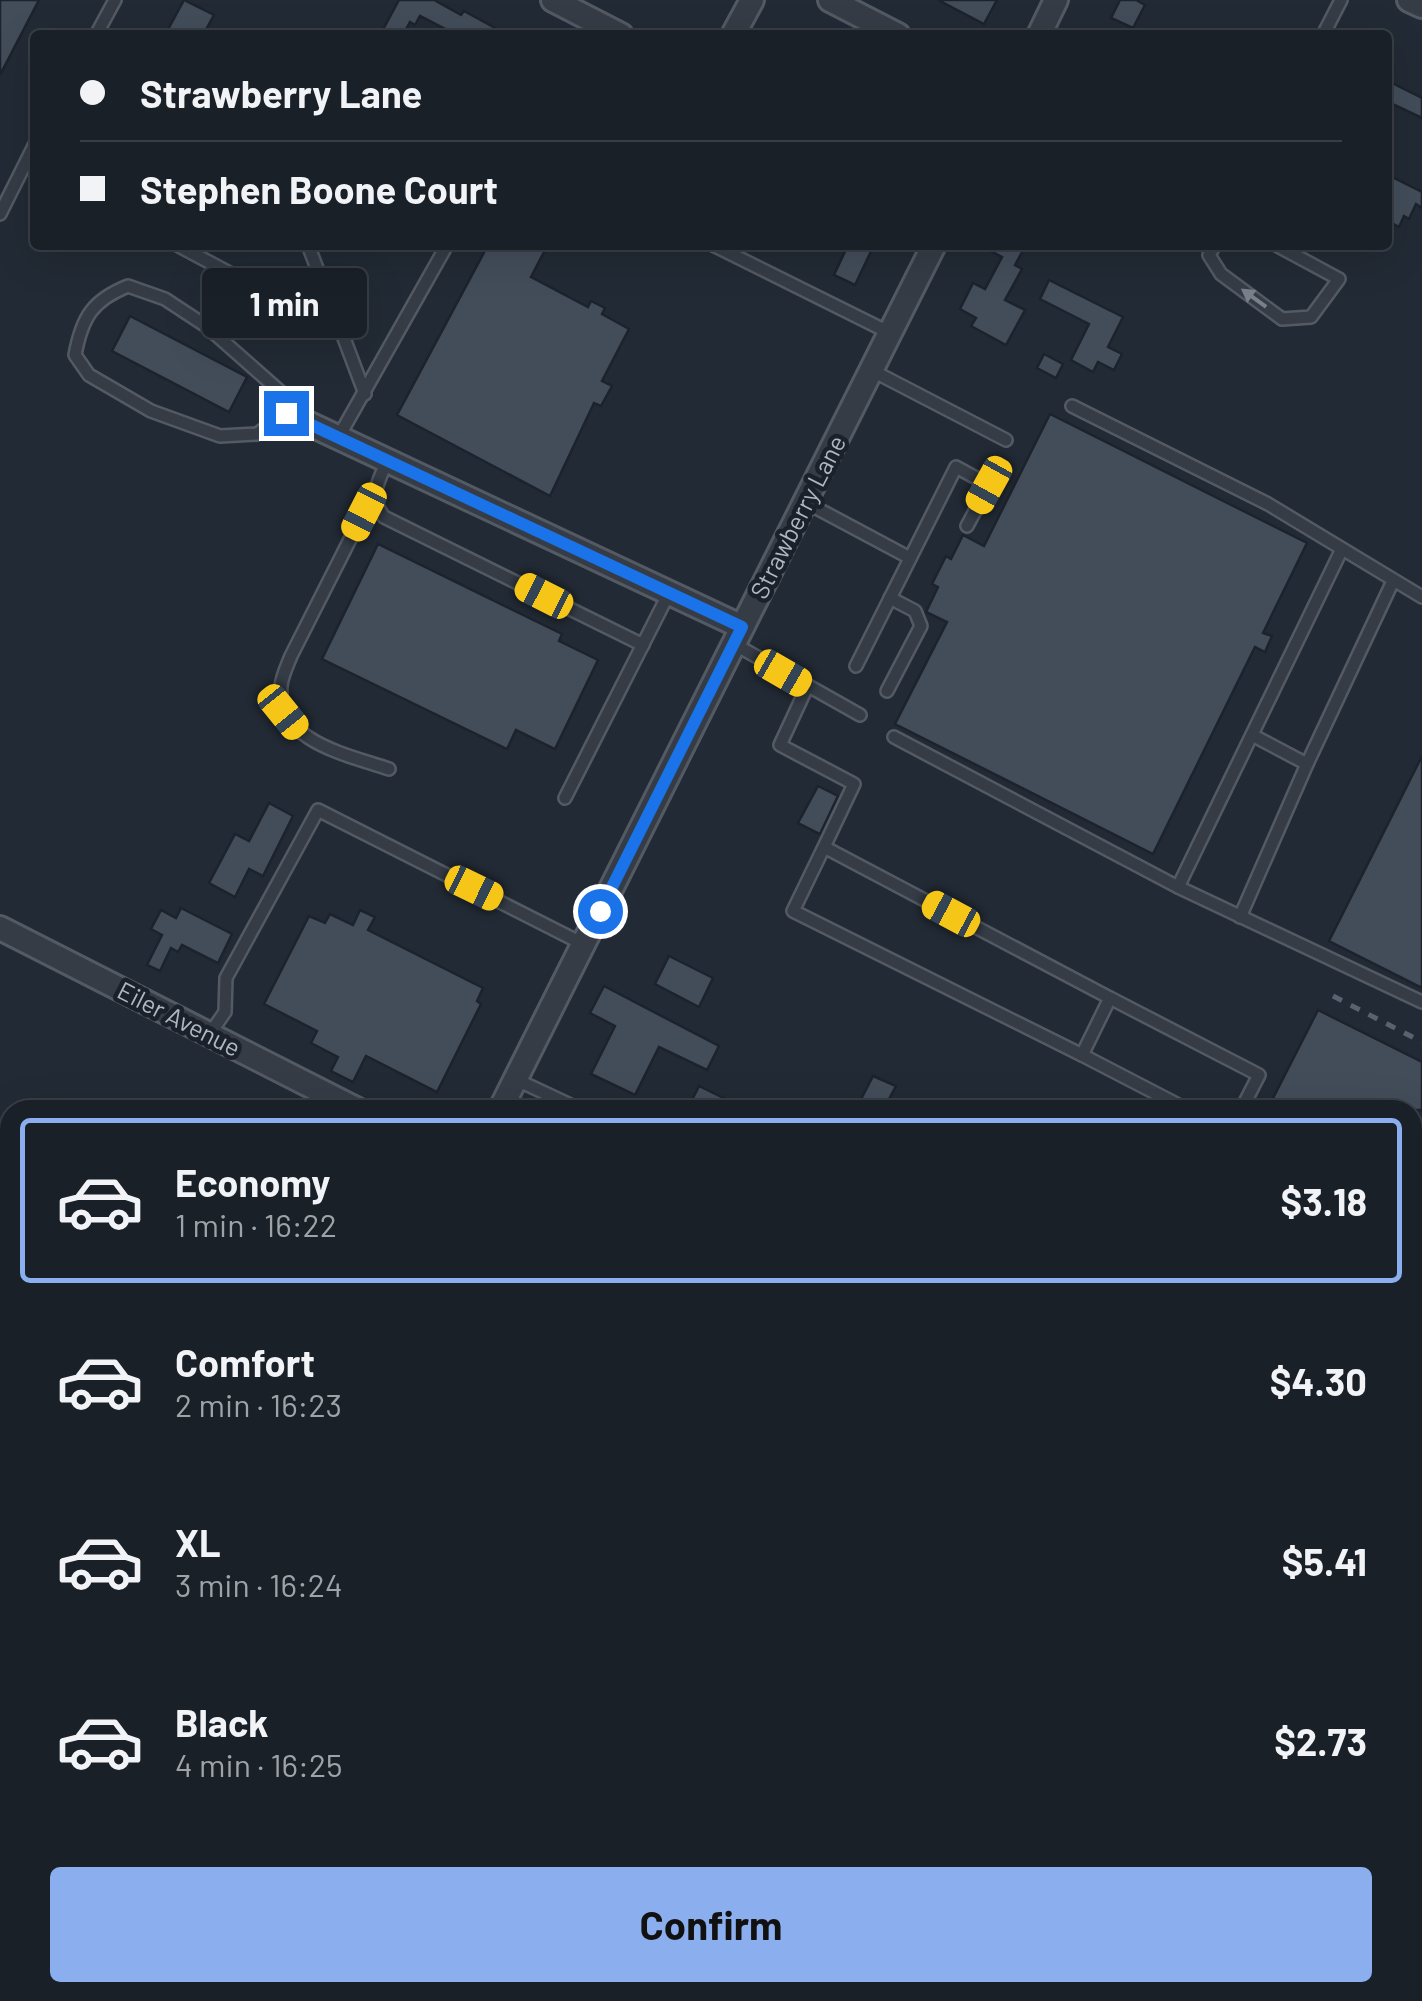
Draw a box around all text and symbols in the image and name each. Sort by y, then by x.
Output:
text: Strawberry Lane [140,70,422,116]
text: Stephen Boone Court [140,166,498,212]
callout: 1 min [204,268,368,338]
text: 1 min [249,284,320,322]
one-way arrow [1241,289,1267,309]
route end [264,391,309,436]
street label: Strawberry Lane [743,430,851,603]
car [961,451,1017,519]
car [337,478,391,546]
car [510,569,578,623]
car [750,645,816,701]
car [252,679,314,745]
car [440,861,508,915]
car [917,887,985,941]
route start [578,889,623,934]
street label: Eiler Avenue [113,974,246,1062]
icon: car [55,1156,145,1246]
text: Economy [175,1159,330,1205]
text: $3.18 [1280,1178,1367,1224]
text: 1 min · 16:22 [175,1205,337,1243]
icon: car [55,1336,145,1426]
text: Comfort [175,1339,315,1385]
text: $4.30 [1270,1358,1367,1404]
text: 2 min · 16:23 [175,1385,342,1423]
icon: car [55,1516,145,1606]
text: XL [175,1519,221,1565]
text: $5.41 [1282,1538,1367,1584]
text: 3 min · 16:24 [175,1565,343,1603]
icon: car [55,1696,145,1786]
text: Black [175,1699,269,1745]
text: $2.73 [1274,1718,1367,1764]
text: 4 min · 16:25 [175,1745,343,1783]
button: Confirm [50,1867,1372,1982]

